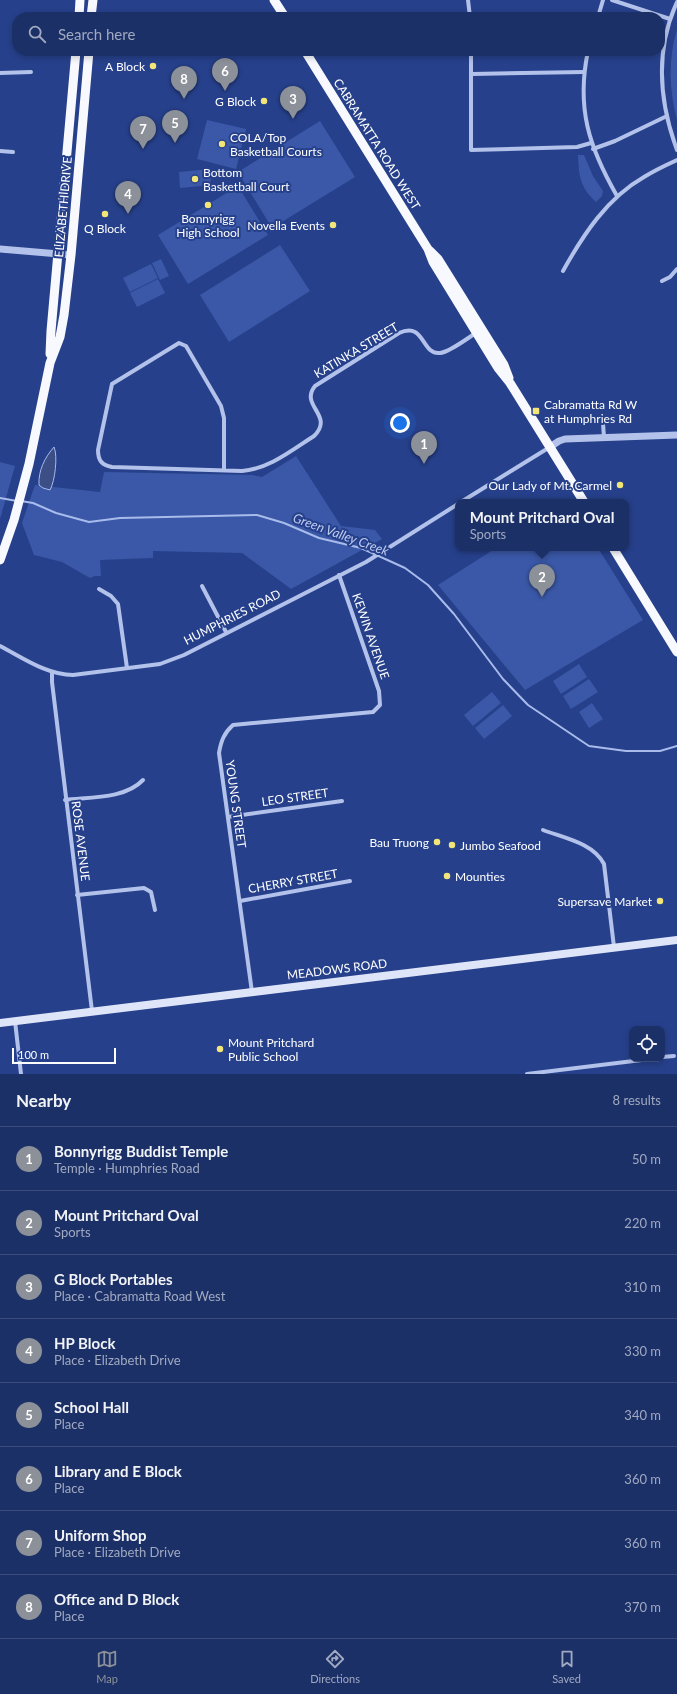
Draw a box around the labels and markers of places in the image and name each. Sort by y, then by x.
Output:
pin: 6 [212,58,238,91]
place label: A Block [105,59,146,74]
marker: A Block [148,61,158,71]
pin: 8 [171,66,197,99]
pin: 3 [280,86,306,119]
place label: G Block [215,94,257,109]
marker: G Block [259,96,269,106]
pin: 5 [162,110,188,143]
pin: 7 [130,116,156,149]
place label: COLA/Top Basketball Courts [230,130,322,159]
marker: COLA/Top Basketball Courts [217,139,227,149]
place label: Bottom Basketball Court [203,165,290,194]
marker: Bottom Basketball Court [190,174,200,184]
pin: 4 [115,181,141,214]
marker: Bonnyrigg High School [203,200,213,210]
marker: Q Block [100,209,110,219]
place label: Bonnyrigg High School [176,211,240,240]
place label: Novella Events [247,218,325,233]
marker: Novella Events [328,220,338,230]
place label: Q Block [84,221,127,236]
place label: Cabramatta Rd W at Humphries Rd [544,397,638,426]
marker: Cabramatta Rd W at Humphries Rd [531,406,541,416]
pin: 1 [411,431,437,464]
place label: Our Lady of Mt. Carmel [489,478,612,493]
marker: Our Lady of Mt. Carmel [615,480,625,490]
pin: 2 [529,564,555,597]
place label: Bau Truong [369,835,429,850]
marker: Bau Truong [432,837,442,847]
place label: Jumbo Seafood [460,838,541,853]
marker: Jumbo Seafood [447,840,457,850]
place label: Mounties [455,869,505,884]
marker: Mounties [442,871,452,881]
place label: Supersave Market [557,894,653,909]
marker: Supersave Market [655,896,665,906]
place label: Mount Pritchard Public School [228,1035,314,1064]
marker: Mount Pritchard Public School [215,1044,225,1054]

